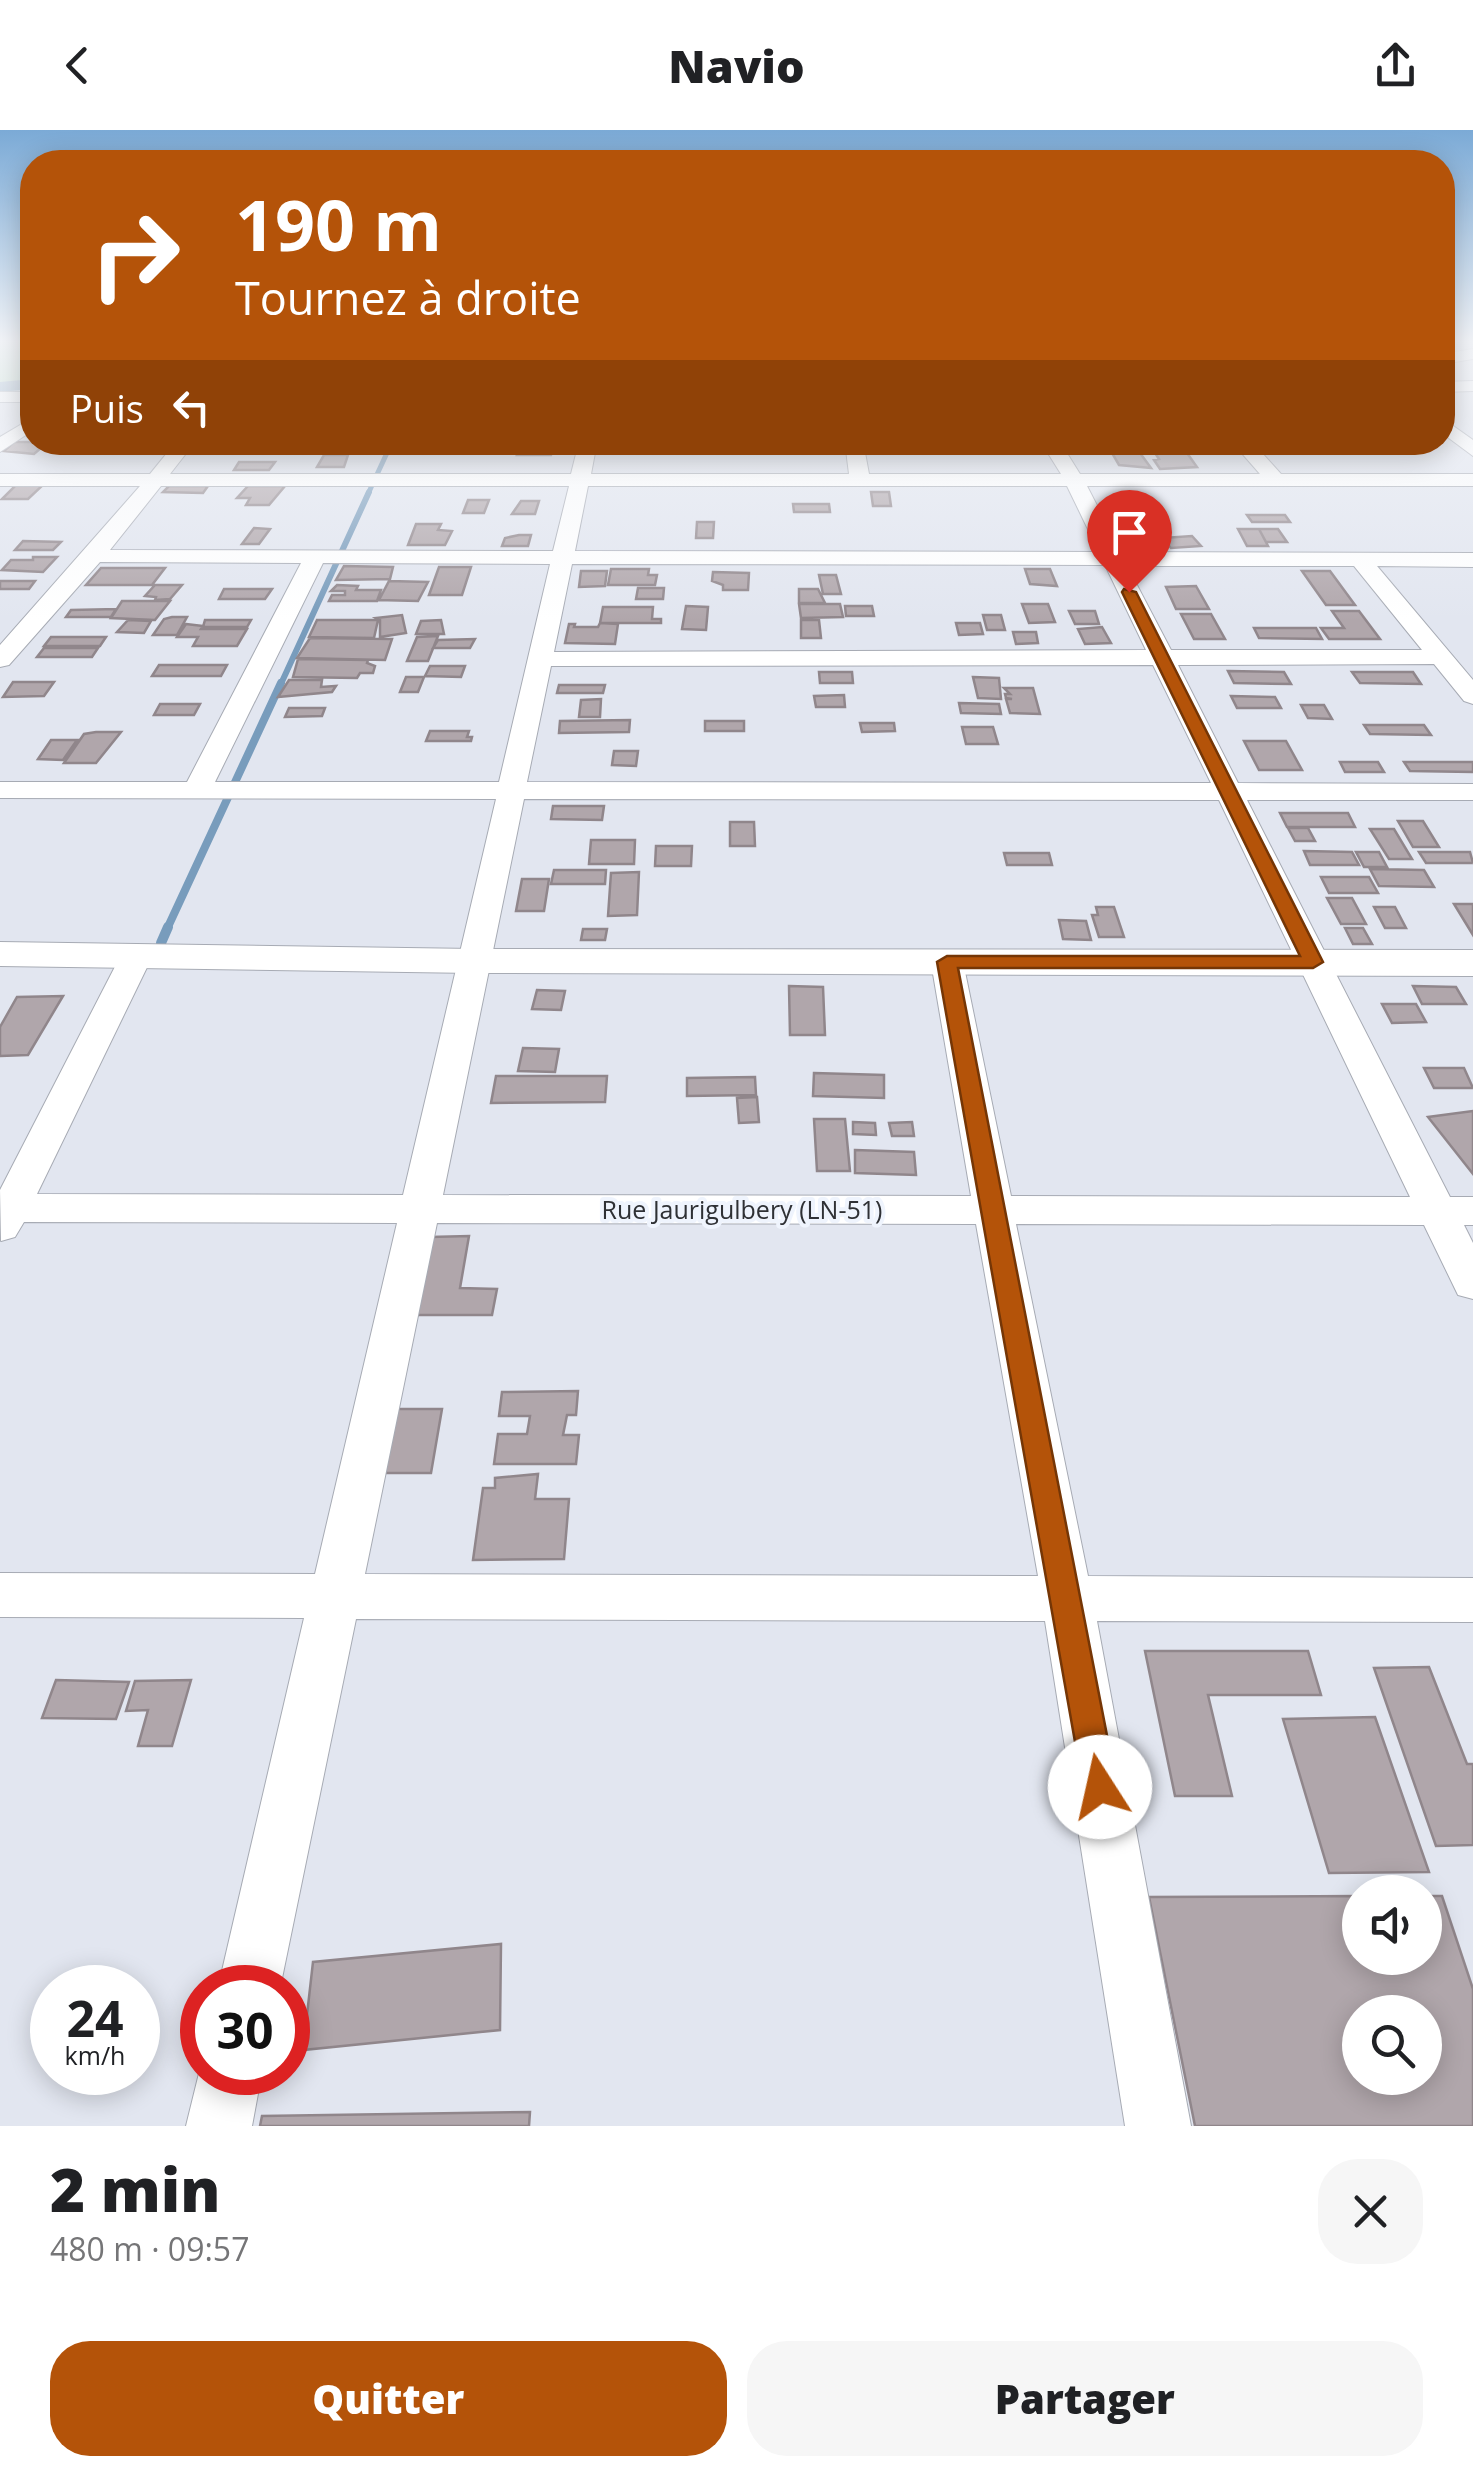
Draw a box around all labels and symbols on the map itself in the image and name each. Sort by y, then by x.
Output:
pin [1087,490,1172,593]
street label: Rue Jaurigulbery (LN-51) [602,1192,882,1226]
position arrow [1048,1735,1152,1839]
speed limit sign: 30 [180,1965,310,2095]

